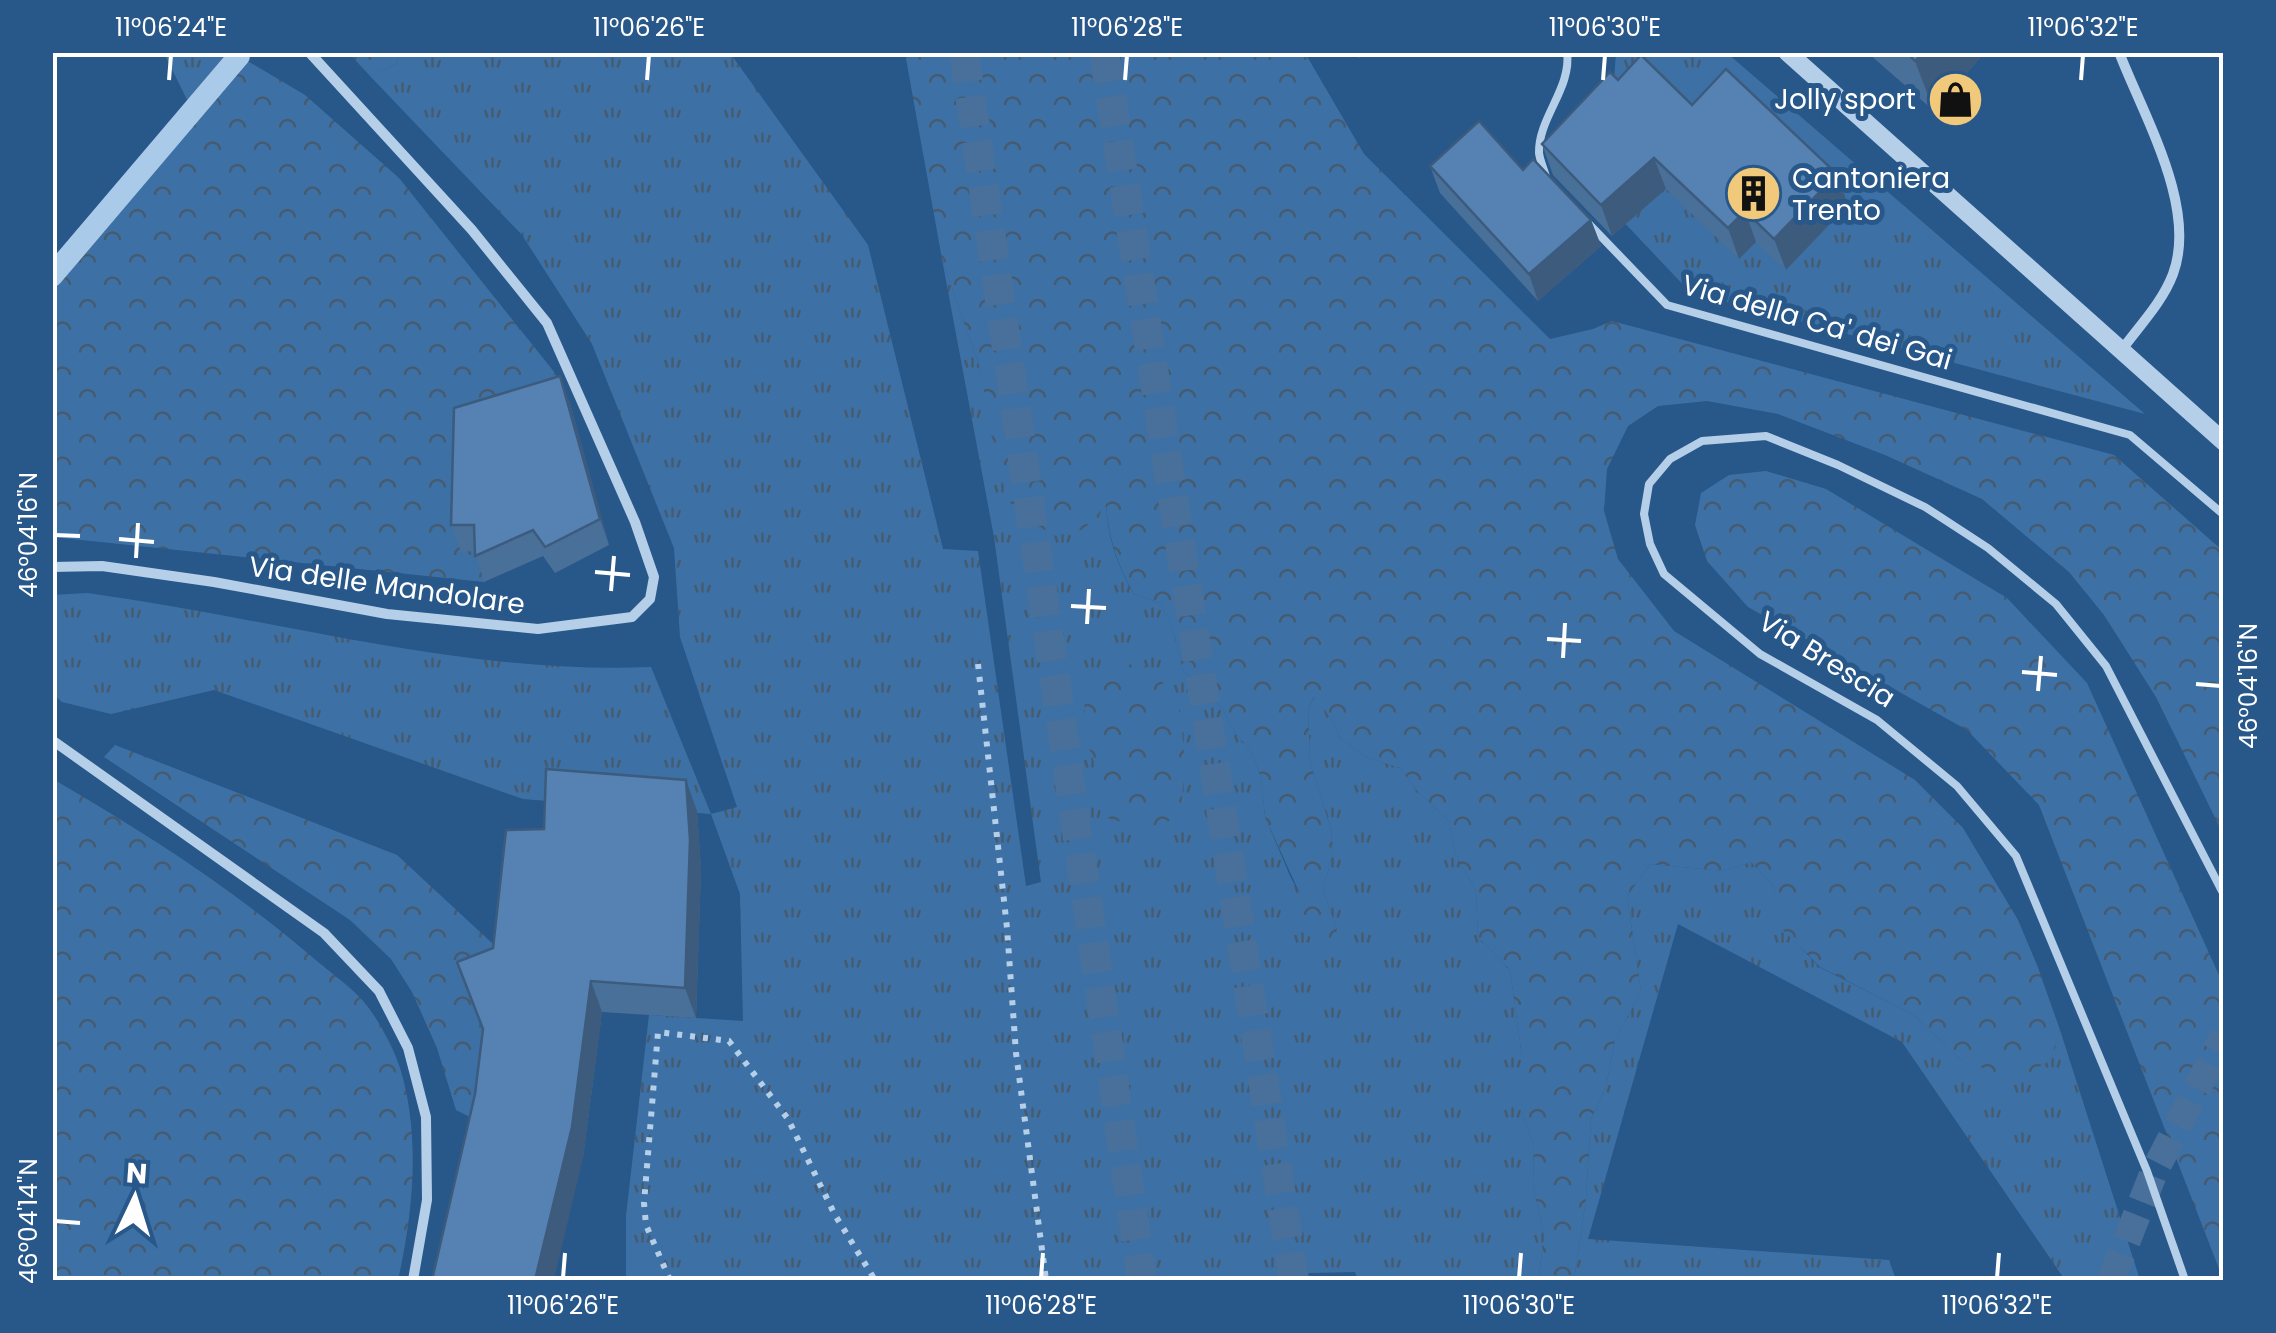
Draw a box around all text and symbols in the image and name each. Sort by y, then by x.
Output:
text: 11°06'24"E [115,10,227,45]
text: 11°06'26"E [593,10,705,45]
text: 11°06'28"E [1071,10,1183,45]
text: 11°06'30"E [1549,10,1661,45]
text: 11°06'32"E [2027,10,2139,45]
shop icon: Jolly sport [1925,69,1985,129]
place label: Jolly sport [1774,80,1916,119]
place label: Cantoniera Trento [1792,159,1950,230]
building icon: Cantoniera Trento [1723,164,1783,224]
street label: Via della Ca' dei Gai [1677,265,1957,380]
text: 46°04'16"N [11,472,46,598]
street label: Via delle Mandolare [246,547,528,624]
street label: Via Brescia [1751,602,1903,717]
text: 46°04'16"N [2231,623,2266,749]
north arrow [85,1148,185,1248]
text: N [125,1153,149,1194]
text: 46°04'14"N [11,1158,46,1284]
text: 11°06'26"E [507,1288,619,1323]
text: 11°06'28"E [985,1288,1097,1323]
text: 11°06'30"E [1463,1288,1575,1323]
text: 11°06'32"E [1941,1288,2053,1323]

